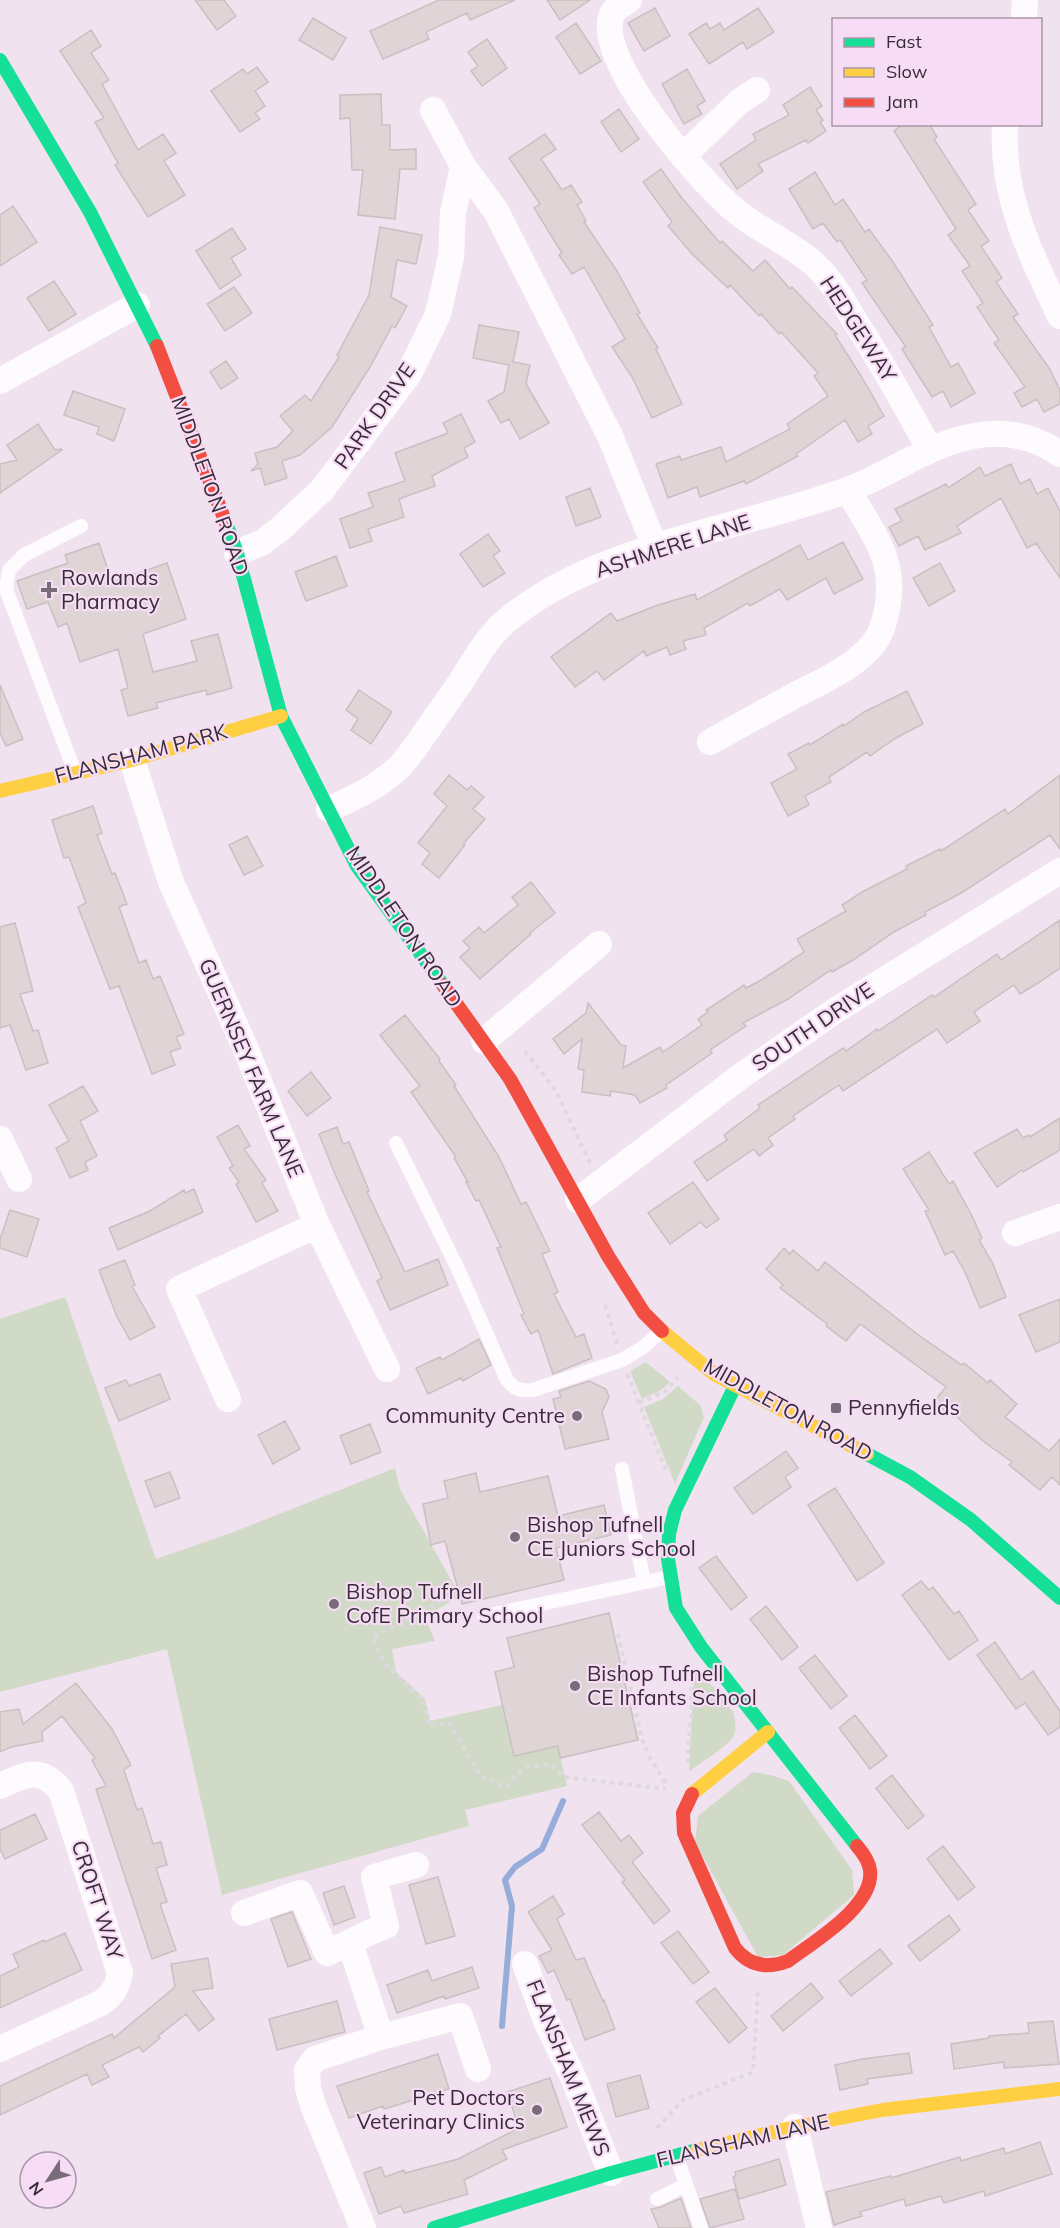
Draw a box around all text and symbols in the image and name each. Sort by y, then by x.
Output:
legend [832,18,1042,126]
text: Fast [886,30,922,53]
text: Slow [886,60,928,83]
text: Jam [886,90,919,113]
street label: HEDGEWAY [815,271,903,386]
street label: PARK DRIVE [328,357,420,474]
street label: MIDDLETON ROAD [166,392,255,579]
street label: ASHMERE LANE [592,508,754,582]
place label: Rowlands Pharmacy [61,564,160,614]
marker: Rowlands Pharmacy [42,583,56,597]
street label: FLANSHAM PARK [52,717,230,789]
street label: MIDDLETON ROAD [341,841,468,1012]
street label: GUERNSEY FARM LANE [194,954,310,1181]
street label: SOUTH DRIVE [746,976,878,1077]
street label: MIDDLETON ROAD [700,1352,877,1466]
place label: Pennyfields [848,1394,960,1420]
marker: Pennyfields [829,1401,843,1415]
place label: Community Centre [385,1402,565,1428]
marker: Community Centre [570,1409,584,1423]
place label: Bishop Tufnell CE Juniors School [527,1511,696,1561]
marker: Bishop Tufnell CE Juniors School [508,1530,522,1544]
place label: Bishop Tufnell CofE Primary School [346,1578,543,1628]
marker: Bishop Tufnell CofE Primary School [327,1597,341,1611]
place label: Bishop Tufnell CE Infants School [587,1660,757,1710]
marker: Bishop Tufnell CE Infants School [568,1679,582,1693]
street label: CROFT WAY [66,1837,130,1963]
street label: FLANSHAM MEWS [522,1975,616,2160]
place label: Pet Doctors Veterinary Clinics [357,2084,525,2134]
marker: Pet Doctors Veterinary Clinics [530,2103,544,2117]
street label: FLANSHAM LANE [654,2108,832,2173]
north arrow [18,2150,78,2210]
text: N [24,2178,48,2200]

